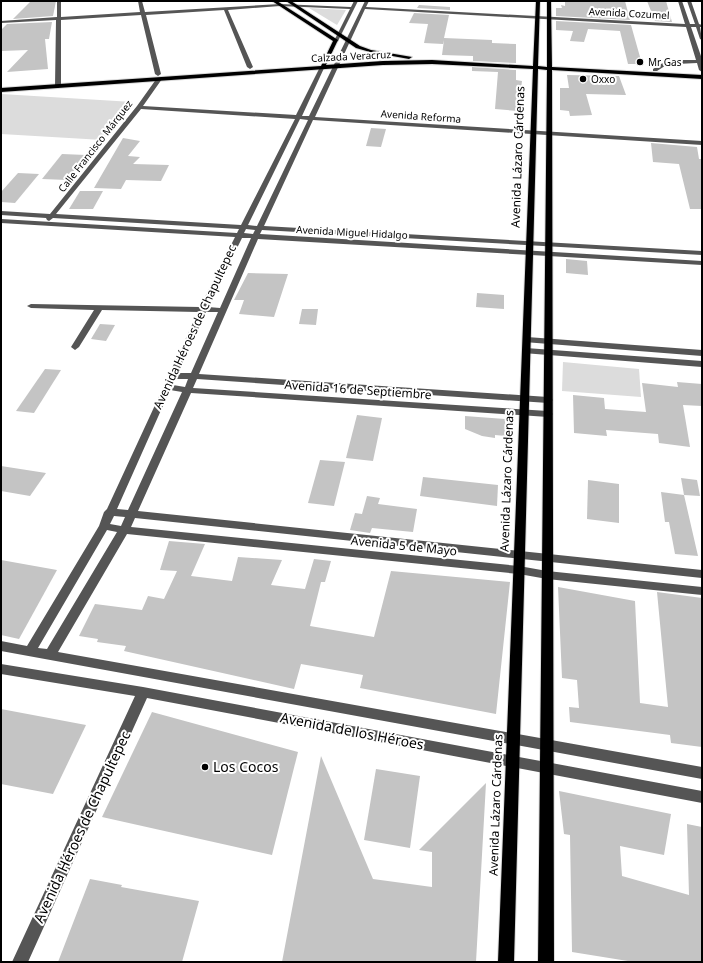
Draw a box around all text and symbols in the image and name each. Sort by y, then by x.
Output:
street label: Avenida Cozumel [588,4,670,22]
street label: Calzada Veracruz [311,47,392,65]
place label: Mr Gas [648,55,682,69]
marker: Mr Gas [635,57,645,67]
place label: Oxxo [591,72,615,86]
marker: Oxxo [578,74,588,84]
street label: Avenida Lázaro Cárdenas [507,86,528,228]
street label: Calle Francisco Márquez [55,97,135,195]
street label: Avenida Reforma [380,106,462,126]
street label: Avenida Miguel Hidalgo [296,222,408,242]
street label: Avenida Héroes de Chapultepec [149,242,240,412]
street label: Avenida 16 de Septiembre [284,376,432,403]
street label: Avenida Lázaro Cárdenas [496,410,517,552]
street label: Avenida 5 de Mayo [350,531,458,560]
street label: Avenida de los Héroes [279,707,426,754]
street label: Avenida Héroes de Chapultepec [29,728,135,926]
street label: Avenida Lázaro Cárdenas [485,734,506,876]
place label: Los Cocos [213,757,279,776]
marker: Los Cocos [200,762,210,772]

